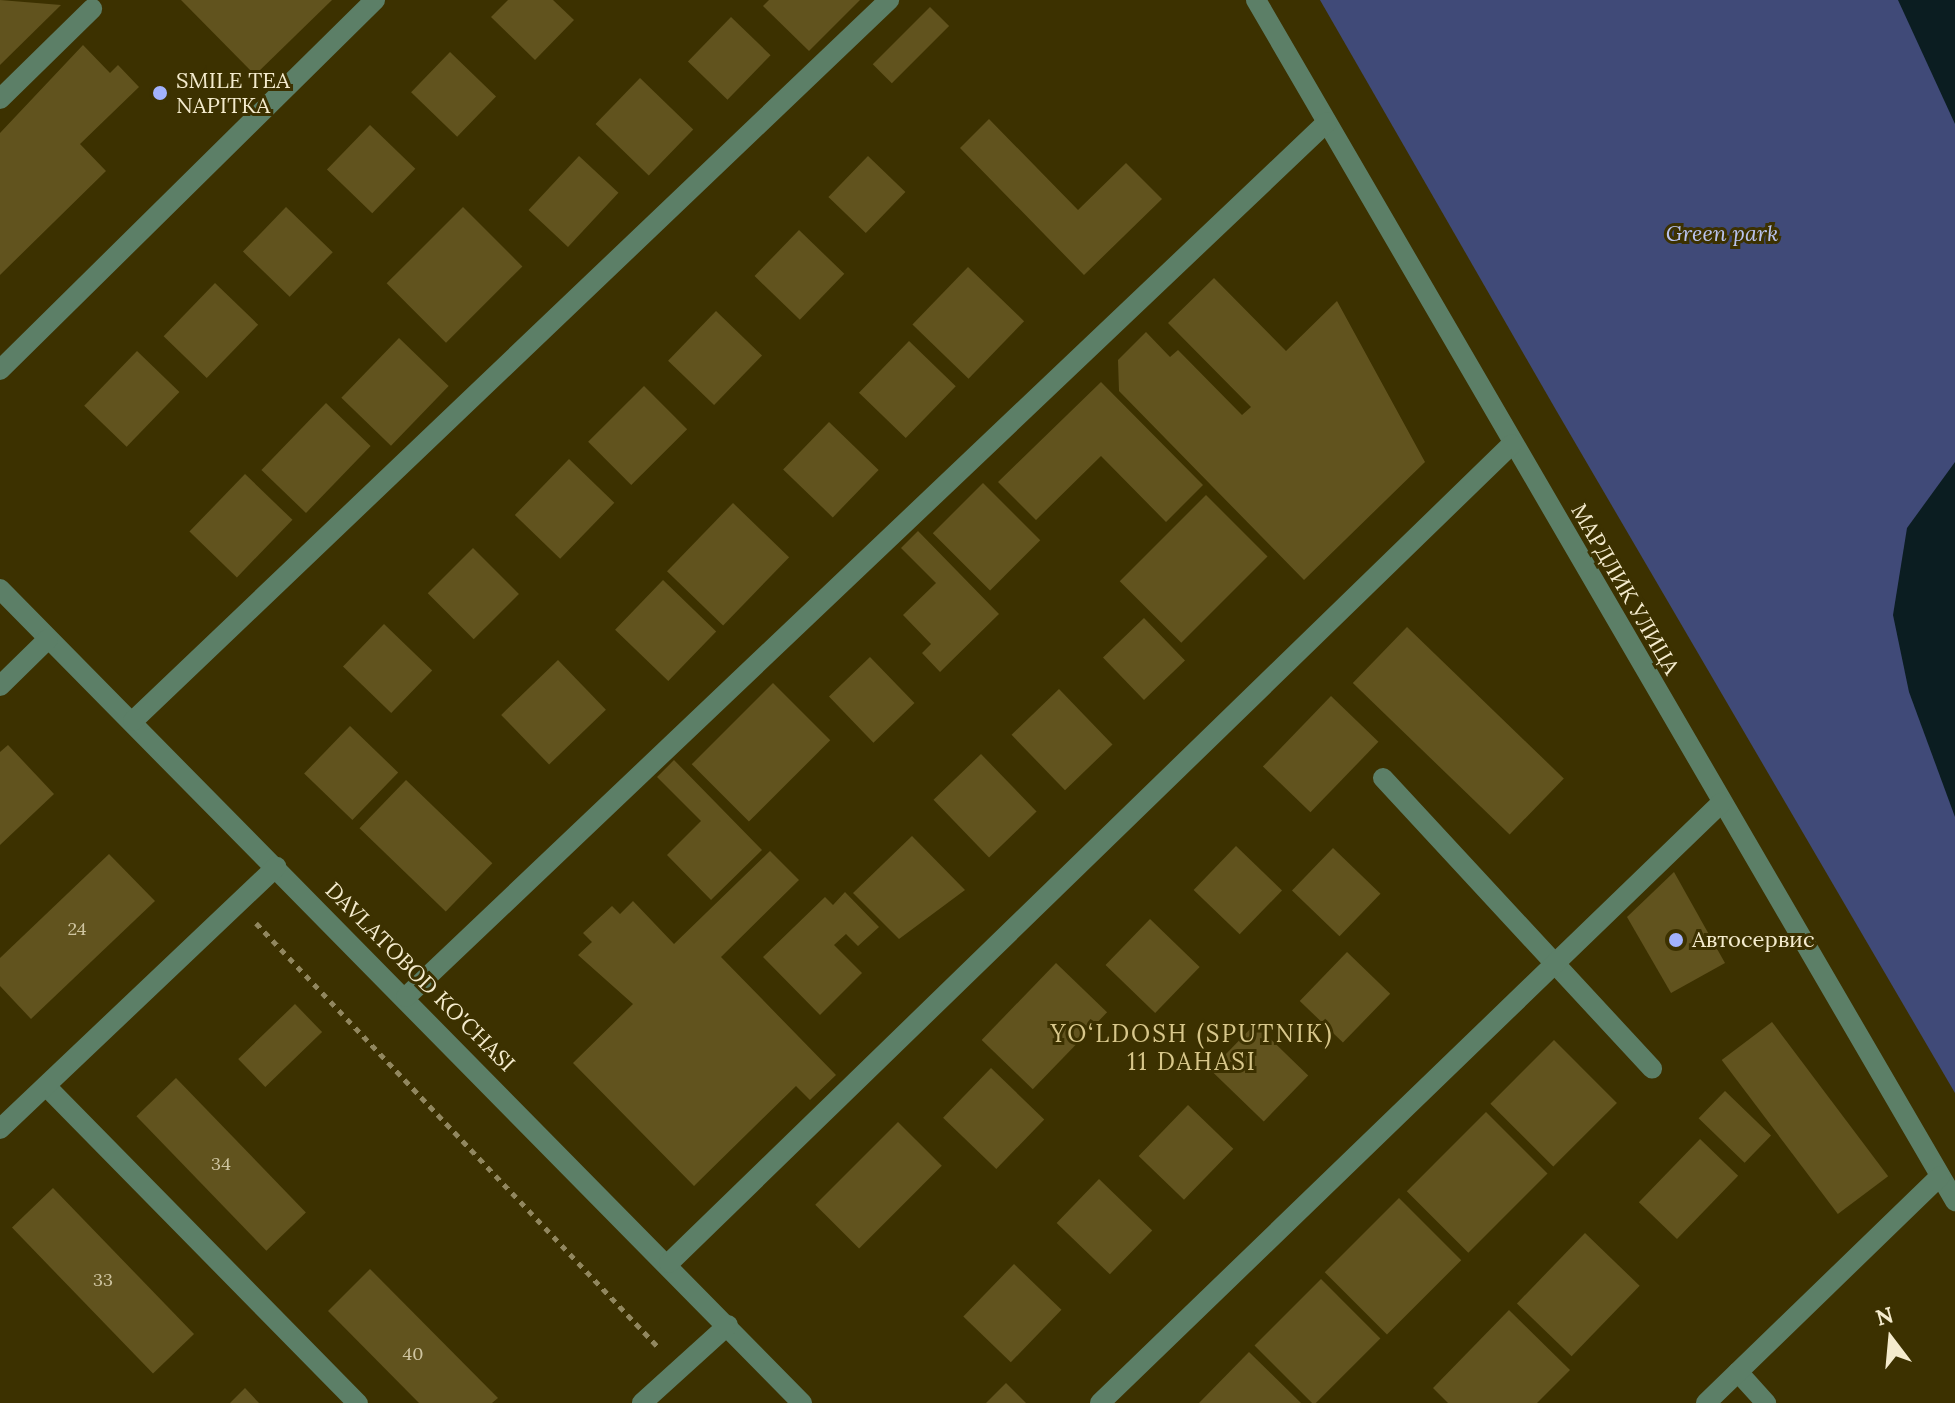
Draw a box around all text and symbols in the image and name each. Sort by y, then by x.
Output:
place label: SMILE TEA NAPITKA [176,67,290,118]
marker: SMILE TEA NAPITKA [151,84,169,102]
park label: Green park [1666,221,1778,247]
street label: МАРДЛИК УЛИЦА [1565,499,1685,679]
street label: DAVLATOBOD KO'CHASI [320,877,520,1077]
house number: 24 [67,918,87,940]
place label: Автосервис [1692,927,1815,953]
marker: Автосервис [1667,931,1685,949]
district label: YO‘LDOSH (SPUTNIK) 11 DAHASI [1051,1020,1333,1076]
house number: 34 [211,1153,231,1175]
house number: 33 [93,1269,113,1291]
north arrow [1851,1299,1931,1379]
text: N [1872,1300,1896,1332]
house number: 40 [403,1343,423,1365]

